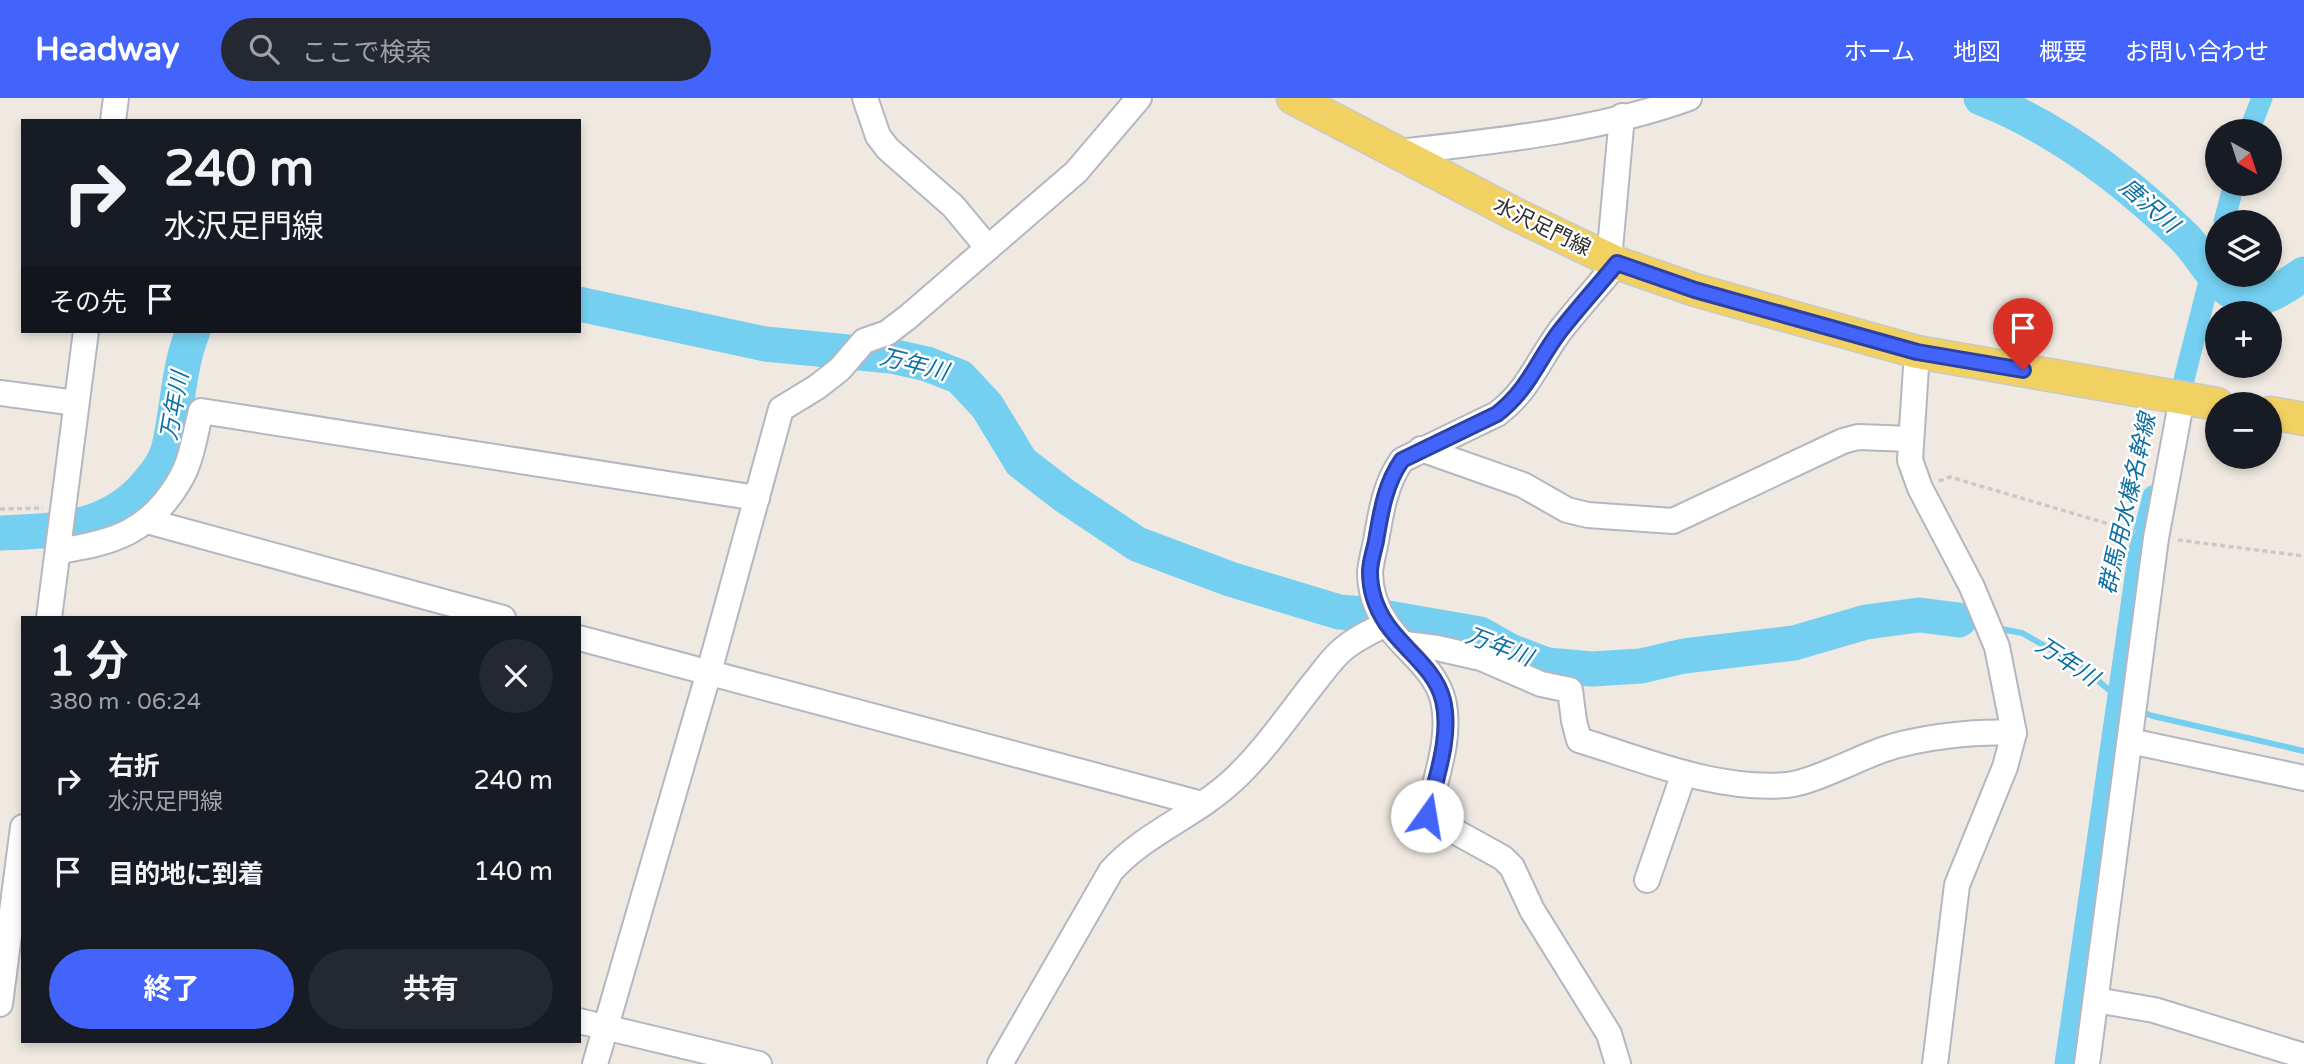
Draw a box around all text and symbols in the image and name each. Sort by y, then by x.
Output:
search box [221,18,711,81]
text: Headway [35,30,179,69]
icon: search [245,30,283,68]
text: ここで検索 [301,37,431,68]
text: ホーム [1844,38,1915,67]
text: 地図 [1953,38,2001,67]
text: 概要 [2039,38,2087,67]
text: お問い合わせ [2125,38,2269,67]
north arrow [2205,119,2282,196]
map controls [2205,119,2282,469]
text: 240 m [164,140,314,199]
icon: right [49,147,140,238]
water label: 唐沢川 [2114,173,2186,241]
street label: 水沢足門線 [1489,193,1595,261]
text: 水沢足門線 [164,208,324,246]
button: layers [2205,210,2282,287]
icon: arrive [141,280,179,318]
text: その先 [49,287,127,318]
pin [1993,298,2053,370]
button: + [2205,301,2282,378]
icon: arrive [2004,309,2042,347]
water label: 万年川 [877,343,954,388]
water label: 万年川 [155,367,195,442]
button: − [2205,392,2282,469]
water label: 群馬用水榛名幹線 [2094,408,2163,597]
water label: 万年川 [1462,622,1539,674]
water label: 万年川 [2030,631,2106,694]
text: 1 分 [49,636,128,687]
button: close [479,639,553,713]
text: 380 m · 06:24 [49,688,201,716]
text: 右折 [108,751,160,782]
icon: right [49,762,87,800]
text: 240 m [473,765,553,796]
position arrow [1390,779,1464,853]
text: 水沢足門線 [108,788,223,816]
icon: arrive [49,853,87,891]
text: 140 m [473,856,553,887]
text: 目的地に到着 [108,859,264,890]
button: 終了 [49,949,294,1029]
button: 共有 [308,949,553,1029]

